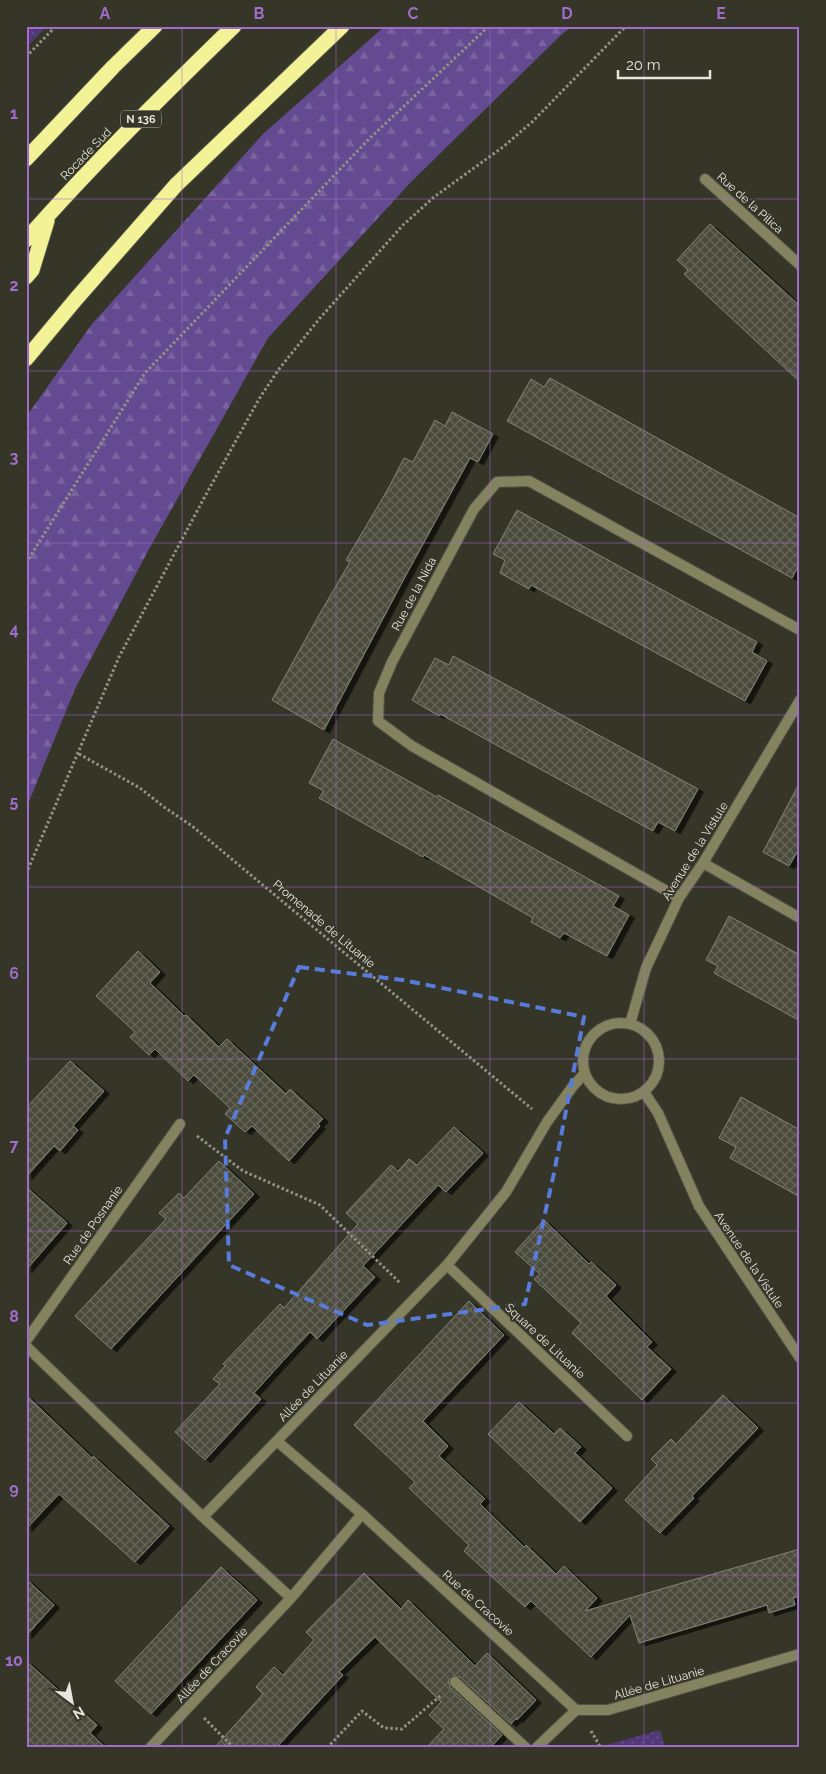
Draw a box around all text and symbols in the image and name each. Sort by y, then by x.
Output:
text: A [100,4,111,23]
text: B [254,4,265,23]
text: C [408,4,419,23]
text: D [561,4,573,23]
text: E [716,4,726,23]
scale bar [618,48,711,80]
text: 20 m [626,56,661,74]
text: 1 [10,104,18,123]
road number: N 136 [121,110,161,128]
street label: Rocade Sud [58,125,114,183]
street label: Rue de la Pilica [714,170,786,236]
text: 2 [9,276,19,295]
text: 3 [10,448,19,467]
street label: Rue de la Nida [389,555,439,633]
text: 4 [9,620,19,639]
text: 5 [10,792,19,811]
street label: Avenue de la Vistule [659,799,731,903]
street label: Promenade de Lituanie [270,877,378,971]
text: 6 [9,964,19,983]
text: 7 [10,1136,19,1155]
street label: Rue de Posnanie [61,1183,125,1267]
street label: Avenue de la Vistule [712,1209,786,1311]
street label: Square de Lituanie [502,1300,588,1382]
text: 8 [9,1307,19,1326]
street label: Allée de Lituanie [276,1348,350,1424]
text: 9 [9,1479,19,1498]
street label: Rue de Cracovie [439,1567,517,1639]
street label: Allée de Cracovie [174,1624,250,1706]
text: 10 [5,1651,23,1670]
street label: Allée de Lituanie [612,1663,706,1703]
north arrow [48,1676,98,1726]
text: N [70,1703,88,1723]

